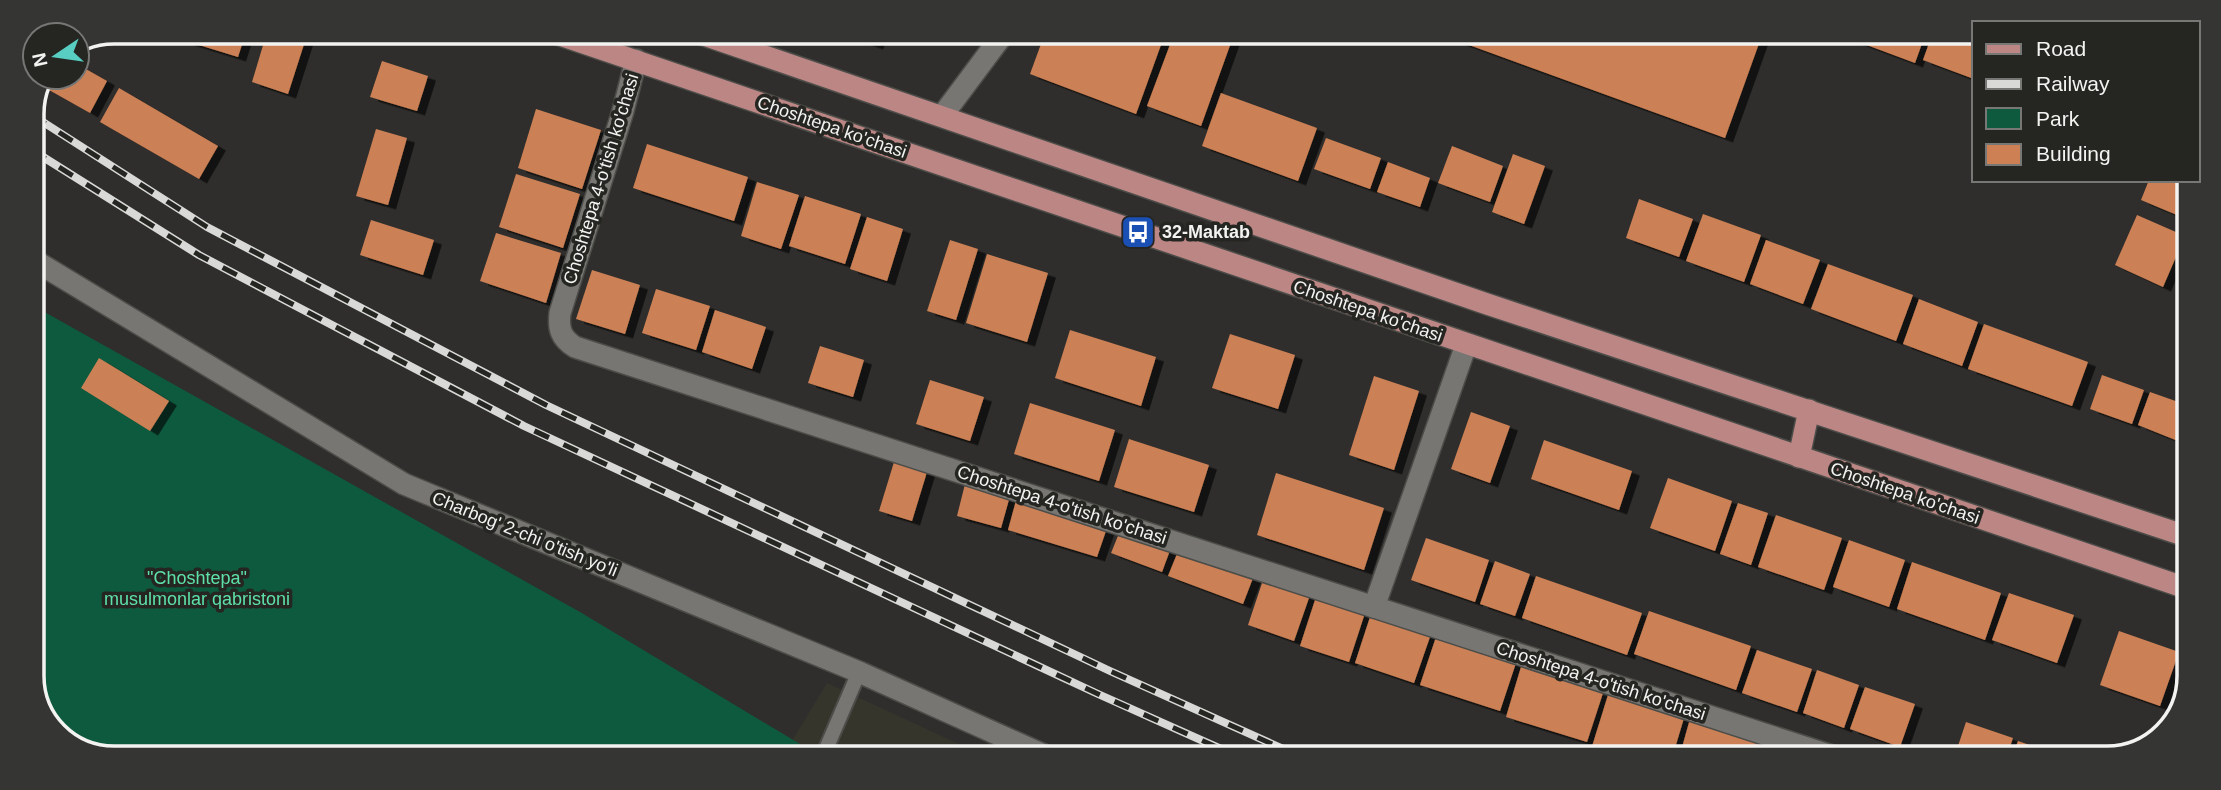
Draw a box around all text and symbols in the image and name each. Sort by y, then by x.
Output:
north arrow [21,21,91,91]
legend [1972,21,2200,182]
text: Road [2036,37,2086,60]
text: N [28,51,52,69]
street label: Choshtepa 4-o'tish ko'chasi [559,71,643,287]
text: Railway [2036,72,2110,95]
street label: Choshtepa ko'chasi [755,92,909,162]
text: Park [2036,107,2080,130]
text: Building [2036,142,2111,165]
bus stop icon: 32-Maktab [1119,213,1157,251]
place label: 32-Maktab [1162,222,1250,242]
street label: Choshtepa ko'chasi [1291,276,1445,346]
street label: Choshtepa ko'chasi [1828,458,1982,528]
street label: Choshtepa 4-o'tish ko'chasi [955,462,1169,548]
street label: Charbog' 2-chi o'tish yo'li [429,488,621,580]
park label: "Choshtepa" musulmonlar qabristoni [104,568,290,609]
street label: Choshtepa 4-o'tish ko'chasi [1494,638,1708,724]

